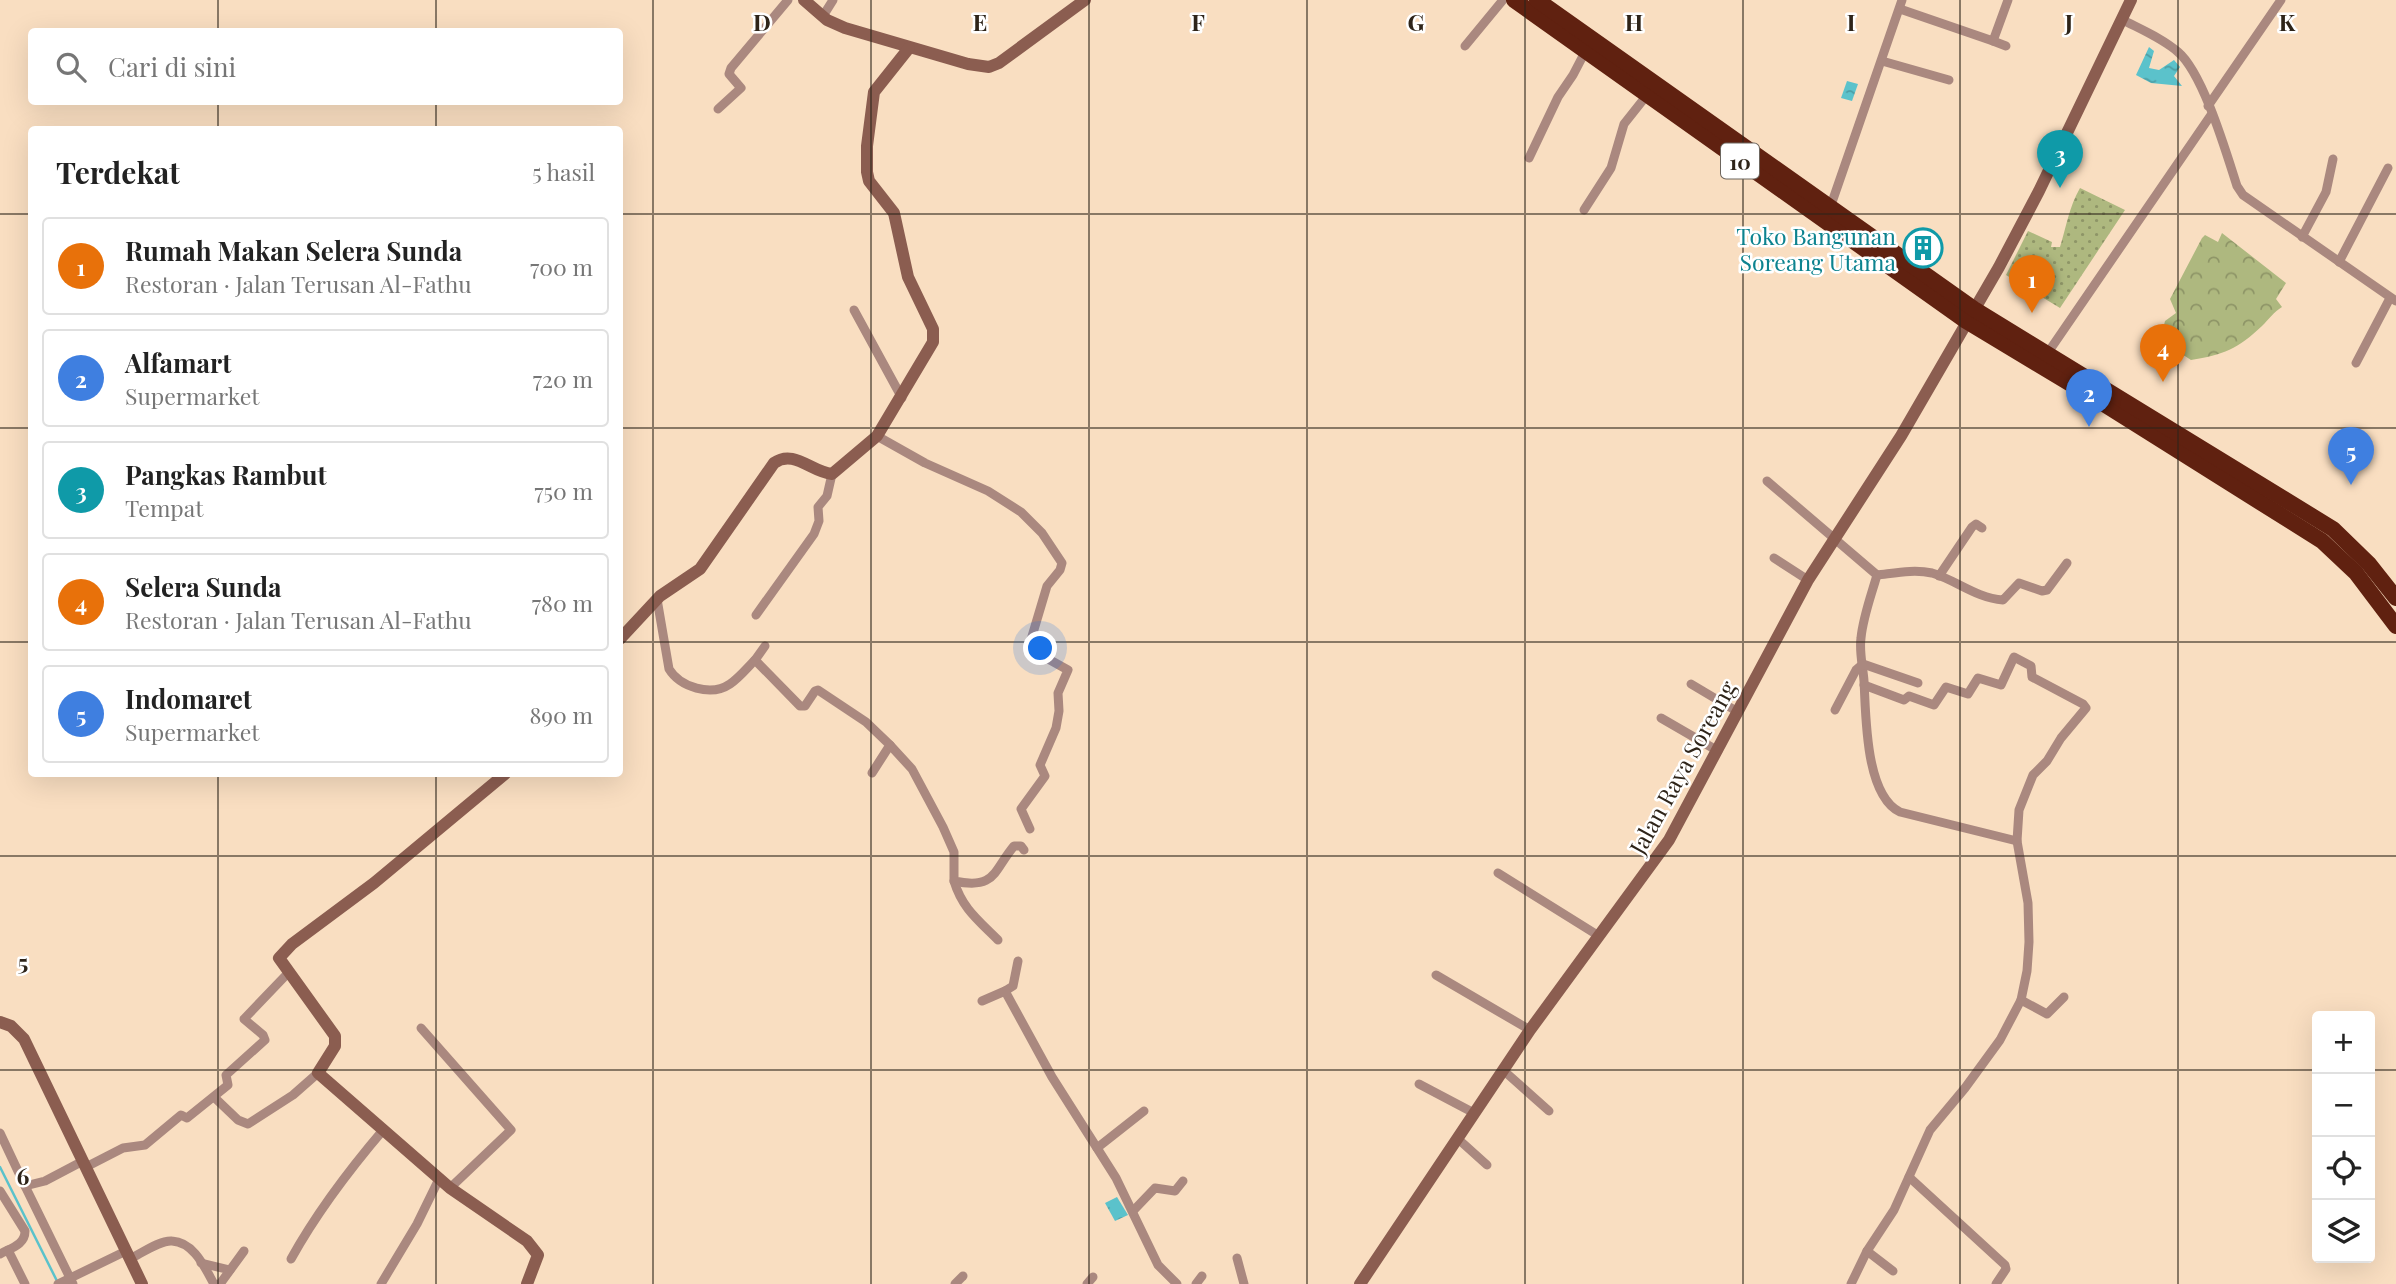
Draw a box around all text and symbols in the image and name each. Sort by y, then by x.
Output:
text: D [753,6,771,37]
text: E [973,6,987,37]
text: F [1191,6,1205,37]
text: G [1408,6,1425,37]
text: H [1625,6,1643,37]
text: I [1847,6,1855,37]
text: J [2064,6,2073,37]
text: K [2279,6,2296,37]
search box [28,28,623,105]
icon: search [52,48,90,86]
text: Cari di sini [108,49,236,84]
pin: 3 [2037,130,2083,188]
road number: 10 [1721,144,1759,178]
text: Terdekat [56,152,180,192]
text: 5 hasil [532,156,595,187]
place label: Toko Bangunan Soreang Utama [1736,220,1897,277]
building icon: Toko Bangunan Soreang Utama [1902,227,1944,269]
text: Rumah Makan Selera Sunda [125,233,462,268]
text: 1 [77,251,85,282]
text: 700 m [530,251,593,282]
pin: 1 [2009,255,2055,313]
text: Restoran · Jalan Terusan Al-Fathu [125,268,472,299]
pin: 4 [2140,324,2186,382]
text: Alfamart [125,345,231,380]
text: 2 [75,363,87,394]
text: 720 m [533,363,593,394]
pin: 2 [2066,369,2112,427]
text: Supermarket [125,380,259,411]
pin: 5 [2328,427,2374,485]
text: Pangkas Rambut [125,457,327,492]
text: 3 [75,475,87,506]
text: 750 m [534,475,593,506]
text: Tempat [125,492,203,523]
text: Selera Sunda [125,569,282,604]
text: 4 [75,587,87,618]
text: 780 m [532,587,593,618]
text: Restoran · Jalan Terusan Al-Fathu [125,604,472,635]
your location [1023,631,1057,665]
street label: Jalan Raya Soreang [1621,675,1743,860]
text: Indomaret [125,681,252,716]
text: 5 [76,699,86,730]
text: 890 m [529,699,593,730]
text: Supermarket [125,716,259,747]
text: 5 [18,946,28,977]
map controls [2312,1011,2375,1263]
button: + [2312,1011,2375,1074]
button: − [2312,1074,2375,1137]
button: locate [2312,1137,2375,1200]
text: 6 [17,1160,30,1191]
button: layers [2312,1200,2375,1263]

